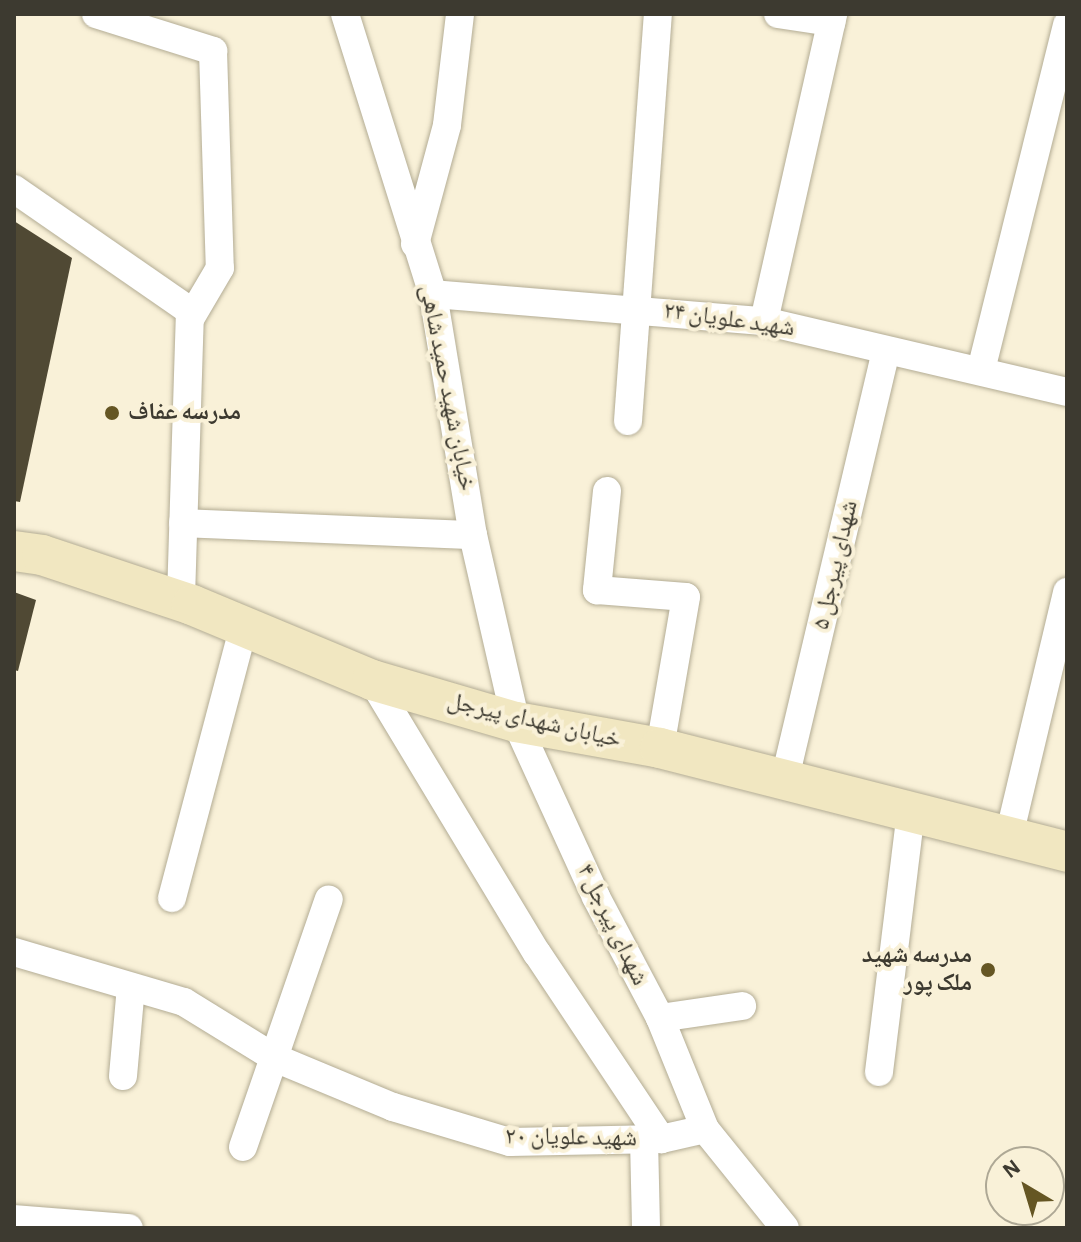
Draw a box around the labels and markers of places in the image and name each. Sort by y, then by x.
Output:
place label: مدرسه عفاف [128,399,241,427]
marker: مدرسه عفاف [103,404,121,422]
place label: مدرسه شهید ملک پور [862,942,972,998]
marker: مدرسه شهید ملک پور [979,961,997,979]

